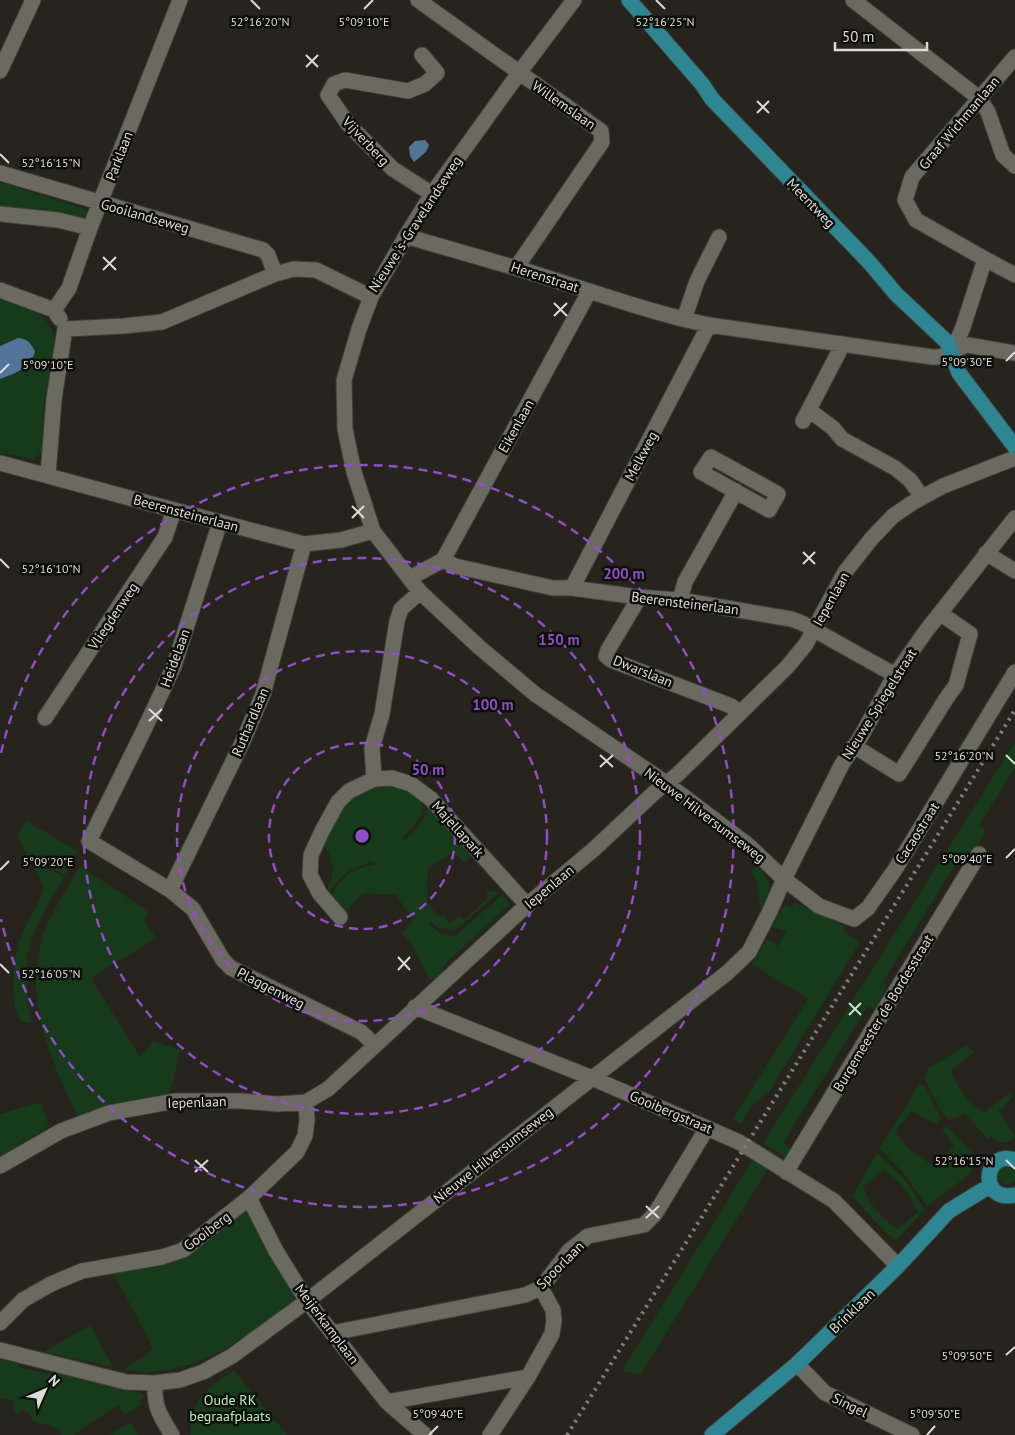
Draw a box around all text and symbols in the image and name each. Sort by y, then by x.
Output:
text: 52°16'20"N [230,14,290,29]
text: 5°09'10"E [339,14,389,29]
text: 52°16'25"N [635,14,695,29]
scale bar [835,20,928,52]
text: 50 m [842,27,875,46]
street label: Graaf Wichmanlaan [915,73,1003,173]
street label: Willemslaan [529,77,599,133]
street label: Vijverberg [338,112,393,169]
street label: Parklaan [101,129,137,183]
street label: Nieuwe 's-Gravelandseweg [364,153,466,295]
text: 52°16'15"N [21,155,81,170]
street label: Meentweg [783,174,839,232]
street label: Gooilandseweg [99,195,191,237]
street label: Herenstraat [509,258,581,296]
text: 5°09'30"E [942,354,992,369]
text: 5°09'10"E [23,357,73,372]
street label: Eikenlaan [494,396,538,456]
street label: Melkweg [620,428,662,484]
street label: Beerensteinerlaan [131,490,241,536]
text: 52°16'10"N [21,561,81,576]
text: 200 m [603,564,645,583]
street label: Iepenlaan [809,569,853,629]
street label: Vliegdenweg [83,579,142,654]
street label: Beerensteinerlaan [630,587,740,619]
street label: Heidelaan [156,626,194,690]
text: 150 m [538,630,580,649]
street label: Nieuwe Spiegelstraat [838,645,920,763]
street label: Dwarslaan [611,651,675,691]
street label: Ruthardlaan [227,685,273,759]
text: 100 m [472,695,514,714]
text: 52°16'20"N [934,748,994,763]
text: 50 m [412,760,444,779]
street label: Nieuwe Hilversumseweg [641,764,769,866]
street label: Majellapark [428,797,488,861]
street label: Cacaostraat [891,799,943,867]
centre of rings [353,827,371,845]
text: 5°09'40"E [942,851,992,866]
text: 5°09'20"E [23,854,73,869]
street label: Iepenlaan [521,861,577,913]
street label: Burgemeester de Bordesstraat [829,931,937,1095]
street label: Plaggenweg [234,963,308,1013]
text: 52°16'05"N [21,966,81,981]
street label: Gooibergstraat [627,1086,715,1138]
street label: Iepenlaan [167,1092,227,1112]
street label: Nieuwe Hilversumseweg [430,1103,556,1207]
text: 52°16'15"N [934,1153,994,1168]
street label: Gooiberg [180,1207,234,1255]
street label: Spoorlaan [532,1237,588,1293]
street label: Meijerkamplaan [291,1280,363,1368]
street label: Brinklaan [825,1285,879,1337]
text: 5°09'50"E [942,1348,992,1363]
north arrow [20,1365,70,1415]
text: N [45,1371,64,1390]
street label: Singel [829,1389,871,1421]
park label: Oude RK begraafplaats [189,1391,271,1425]
text: 5°09'40"E [413,1406,463,1421]
text: 5°09'50"E [910,1406,960,1421]

